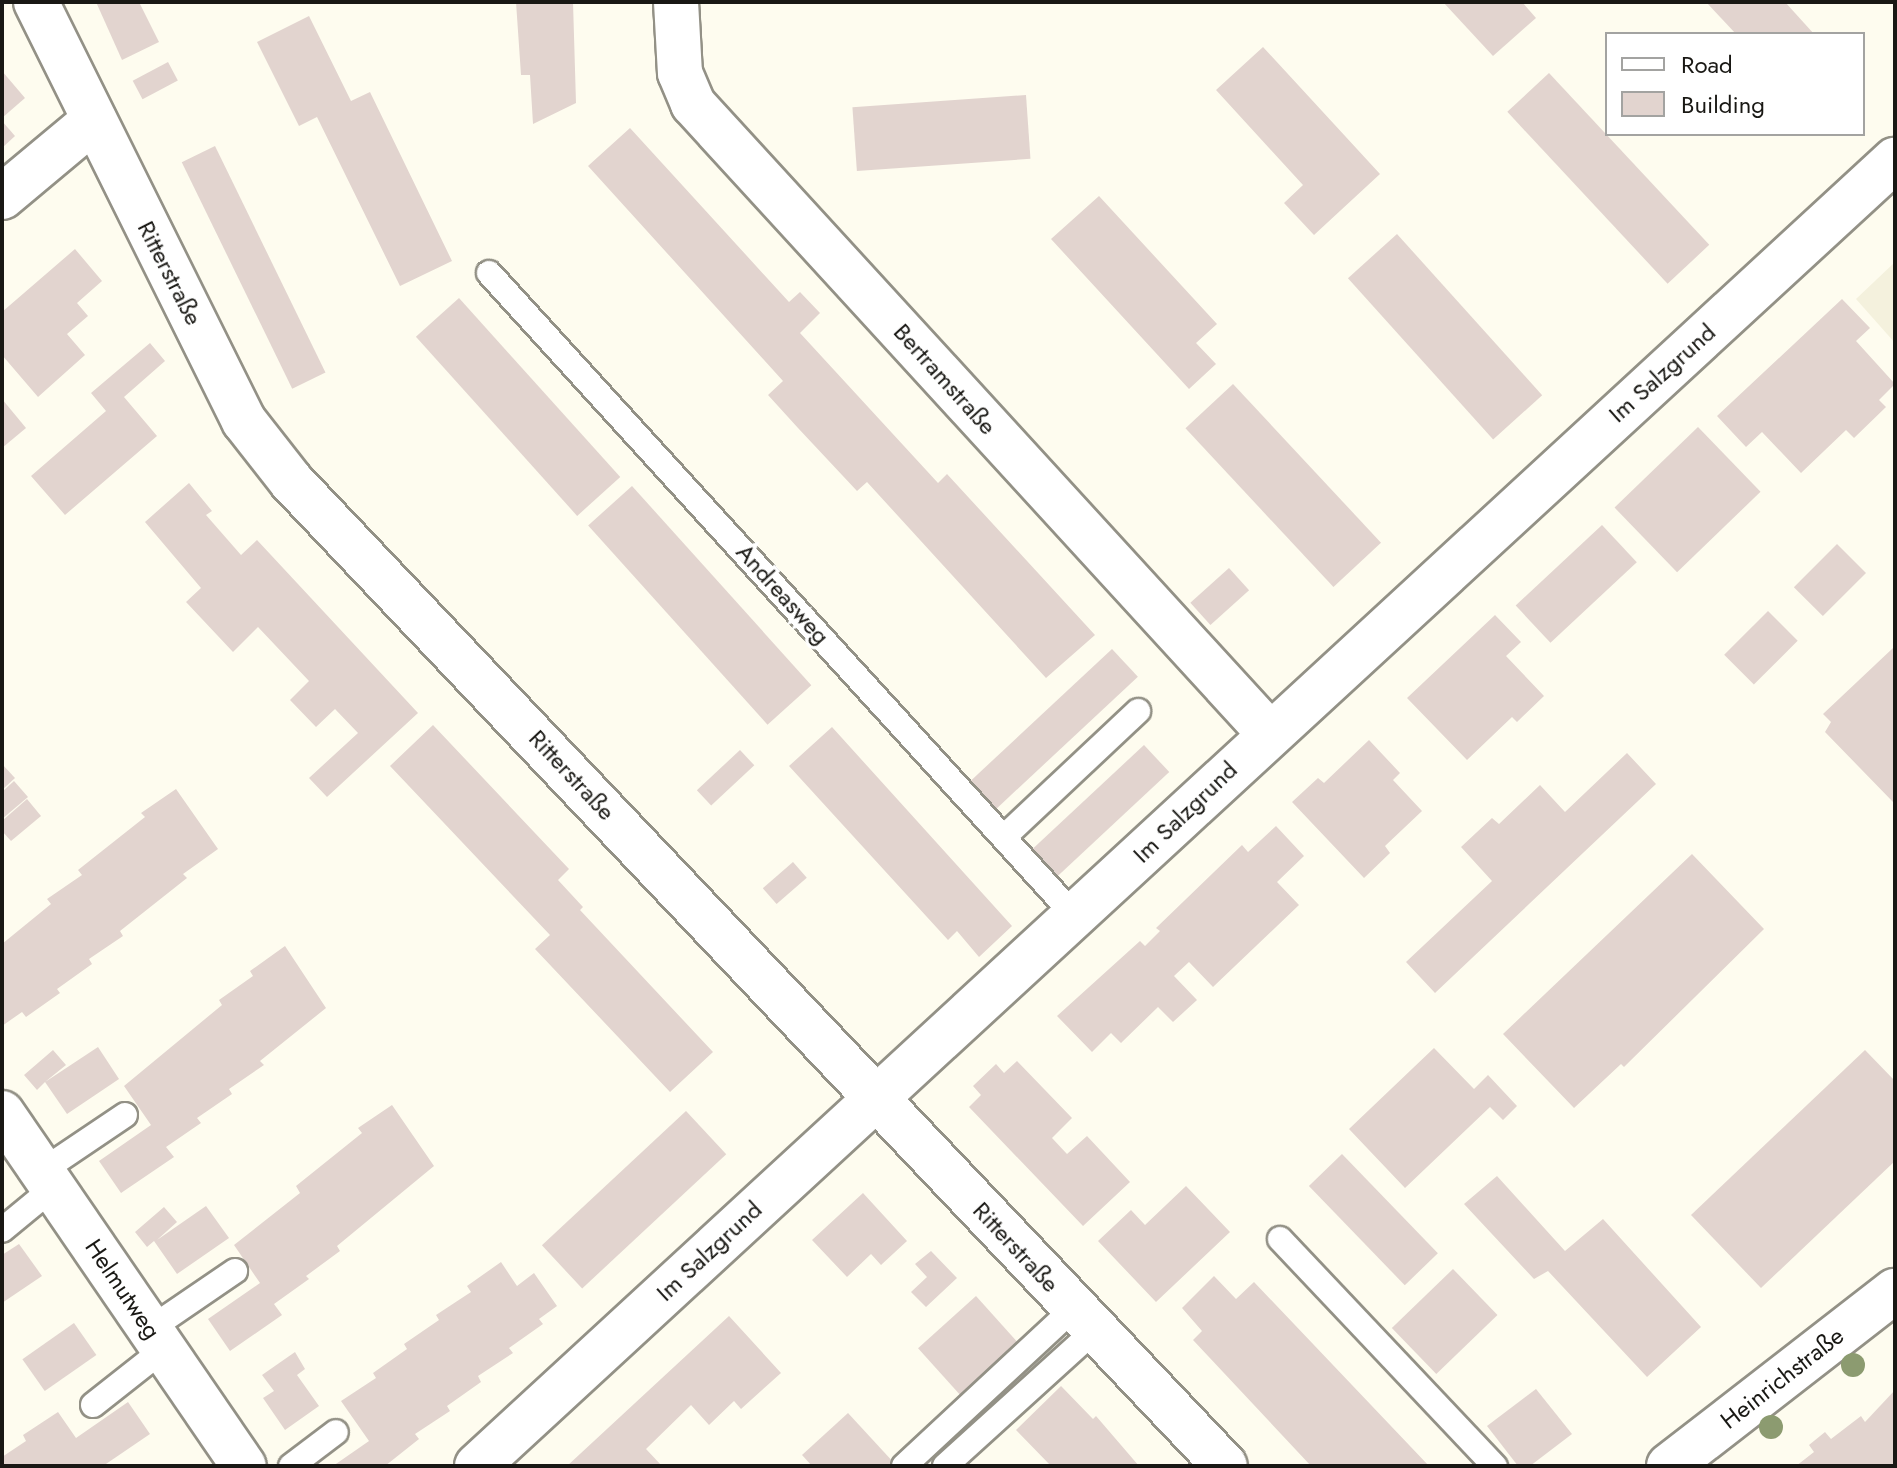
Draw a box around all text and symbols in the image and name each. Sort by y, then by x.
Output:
legend [1605,32,1865,136]
text: Road [1681,47,1733,82]
text: Building [1681,87,1765,122]
street label: Ritterstraße [132,216,208,330]
street label: Bertramstraße [888,318,1002,440]
street label: Im Salzgrund [1603,318,1721,428]
street label: Andreasweg [730,538,836,650]
street label: Ritterstraße [523,724,621,826]
street label: Im Salzgrund [1127,755,1243,869]
street label: Im Salzgrund [650,1195,768,1307]
street label: Ritterstraße [967,1196,1065,1298]
street label: Helmutweg [79,1234,167,1344]
street label: Heinrichstraße [1715,1321,1849,1435]

